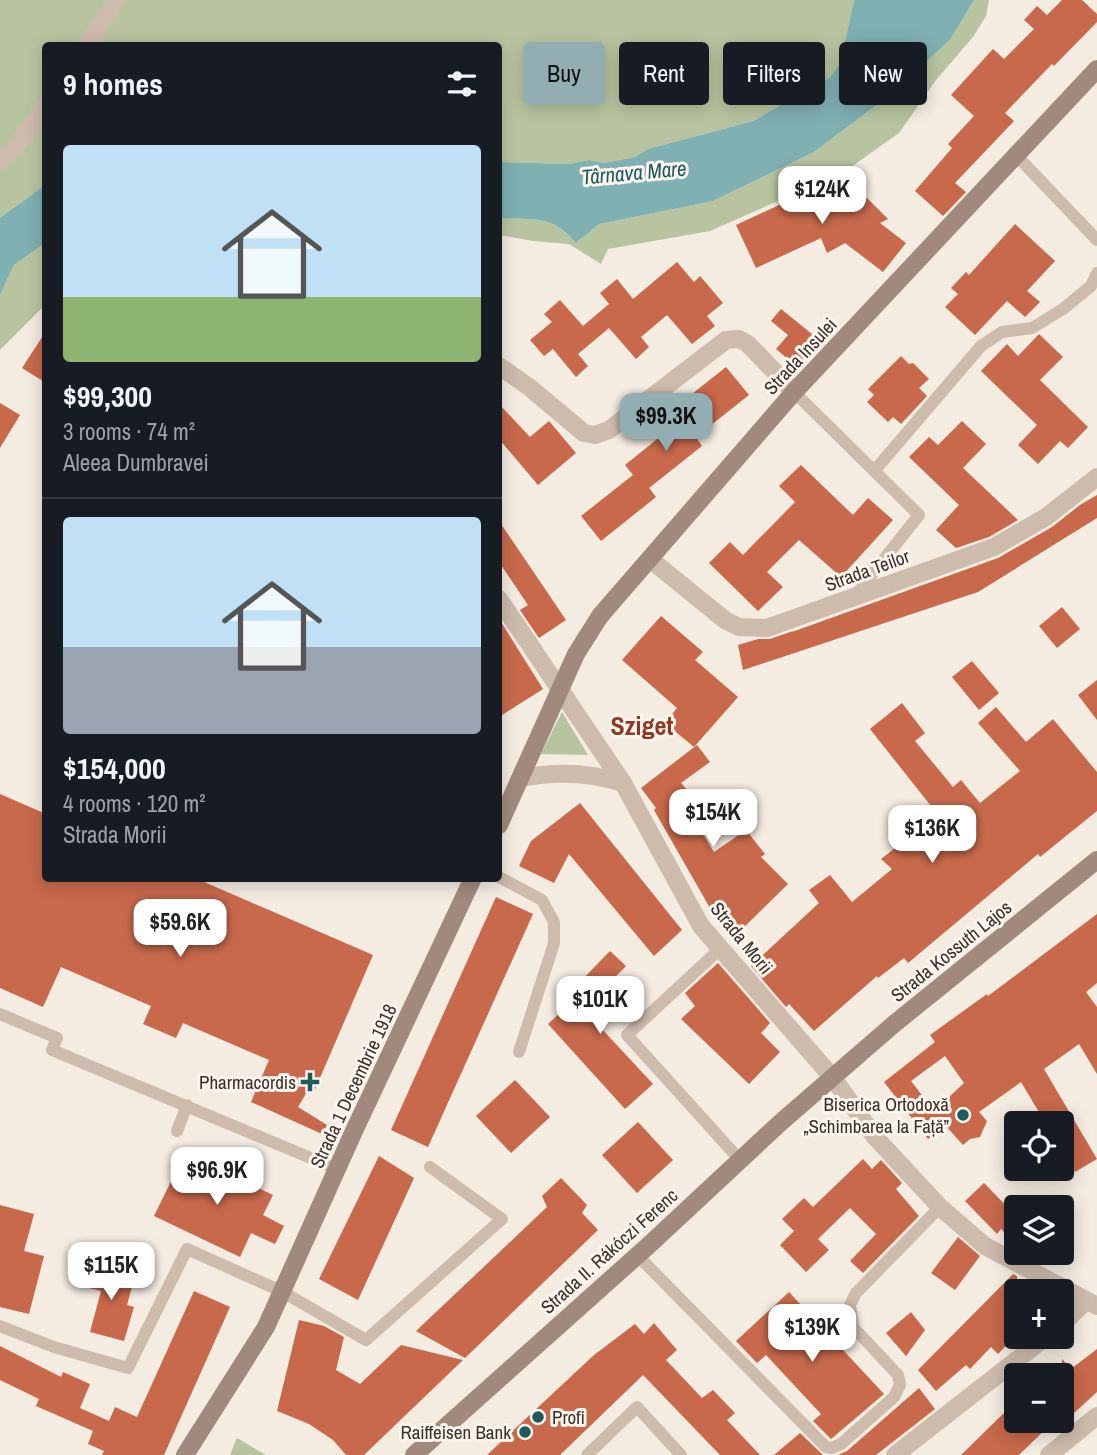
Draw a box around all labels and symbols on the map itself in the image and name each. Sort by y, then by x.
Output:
water label: Târnava Mare [580,153,688,192]
pin: $124K [773,166,871,226]
street label: Strada Insulei [758,312,842,400]
pin: $99.3K [609,393,723,453]
street label: Strada Teilor [821,542,914,597]
district label: Sziget [611,708,673,743]
pin: $154K [664,790,762,849]
pin: $136K [883,806,981,865]
street label: Strada Kossuth Lajos [885,894,1017,1008]
street label: Strada Morii [705,897,779,979]
pin: $59.6K [123,900,237,959]
pin: $101K [551,976,649,1036]
street label: Strada 1 Decembrie 1918 [304,1000,402,1172]
place label: Pharmacordis [199,1069,296,1095]
marker: Pharmacordis [302,1074,318,1090]
place label: Biserica Ortodoxă „Schimbarea la Față” [803,1091,949,1139]
marker: Biserica Ortodoxă „Schimbarea la Față” [955,1107,971,1123]
pin: $96.9K [160,1148,274,1207]
street label: Strada II. Rákóczi Ferenc [535,1182,683,1320]
pin: $115K [62,1242,160,1302]
pin: $139K [763,1304,861,1364]
place label: Profi [552,1404,585,1430]
marker: Profi [530,1409,546,1425]
place label: Raiffeisen Bank [400,1419,511,1445]
marker: Raiffeisen Bank [517,1424,533,1440]

